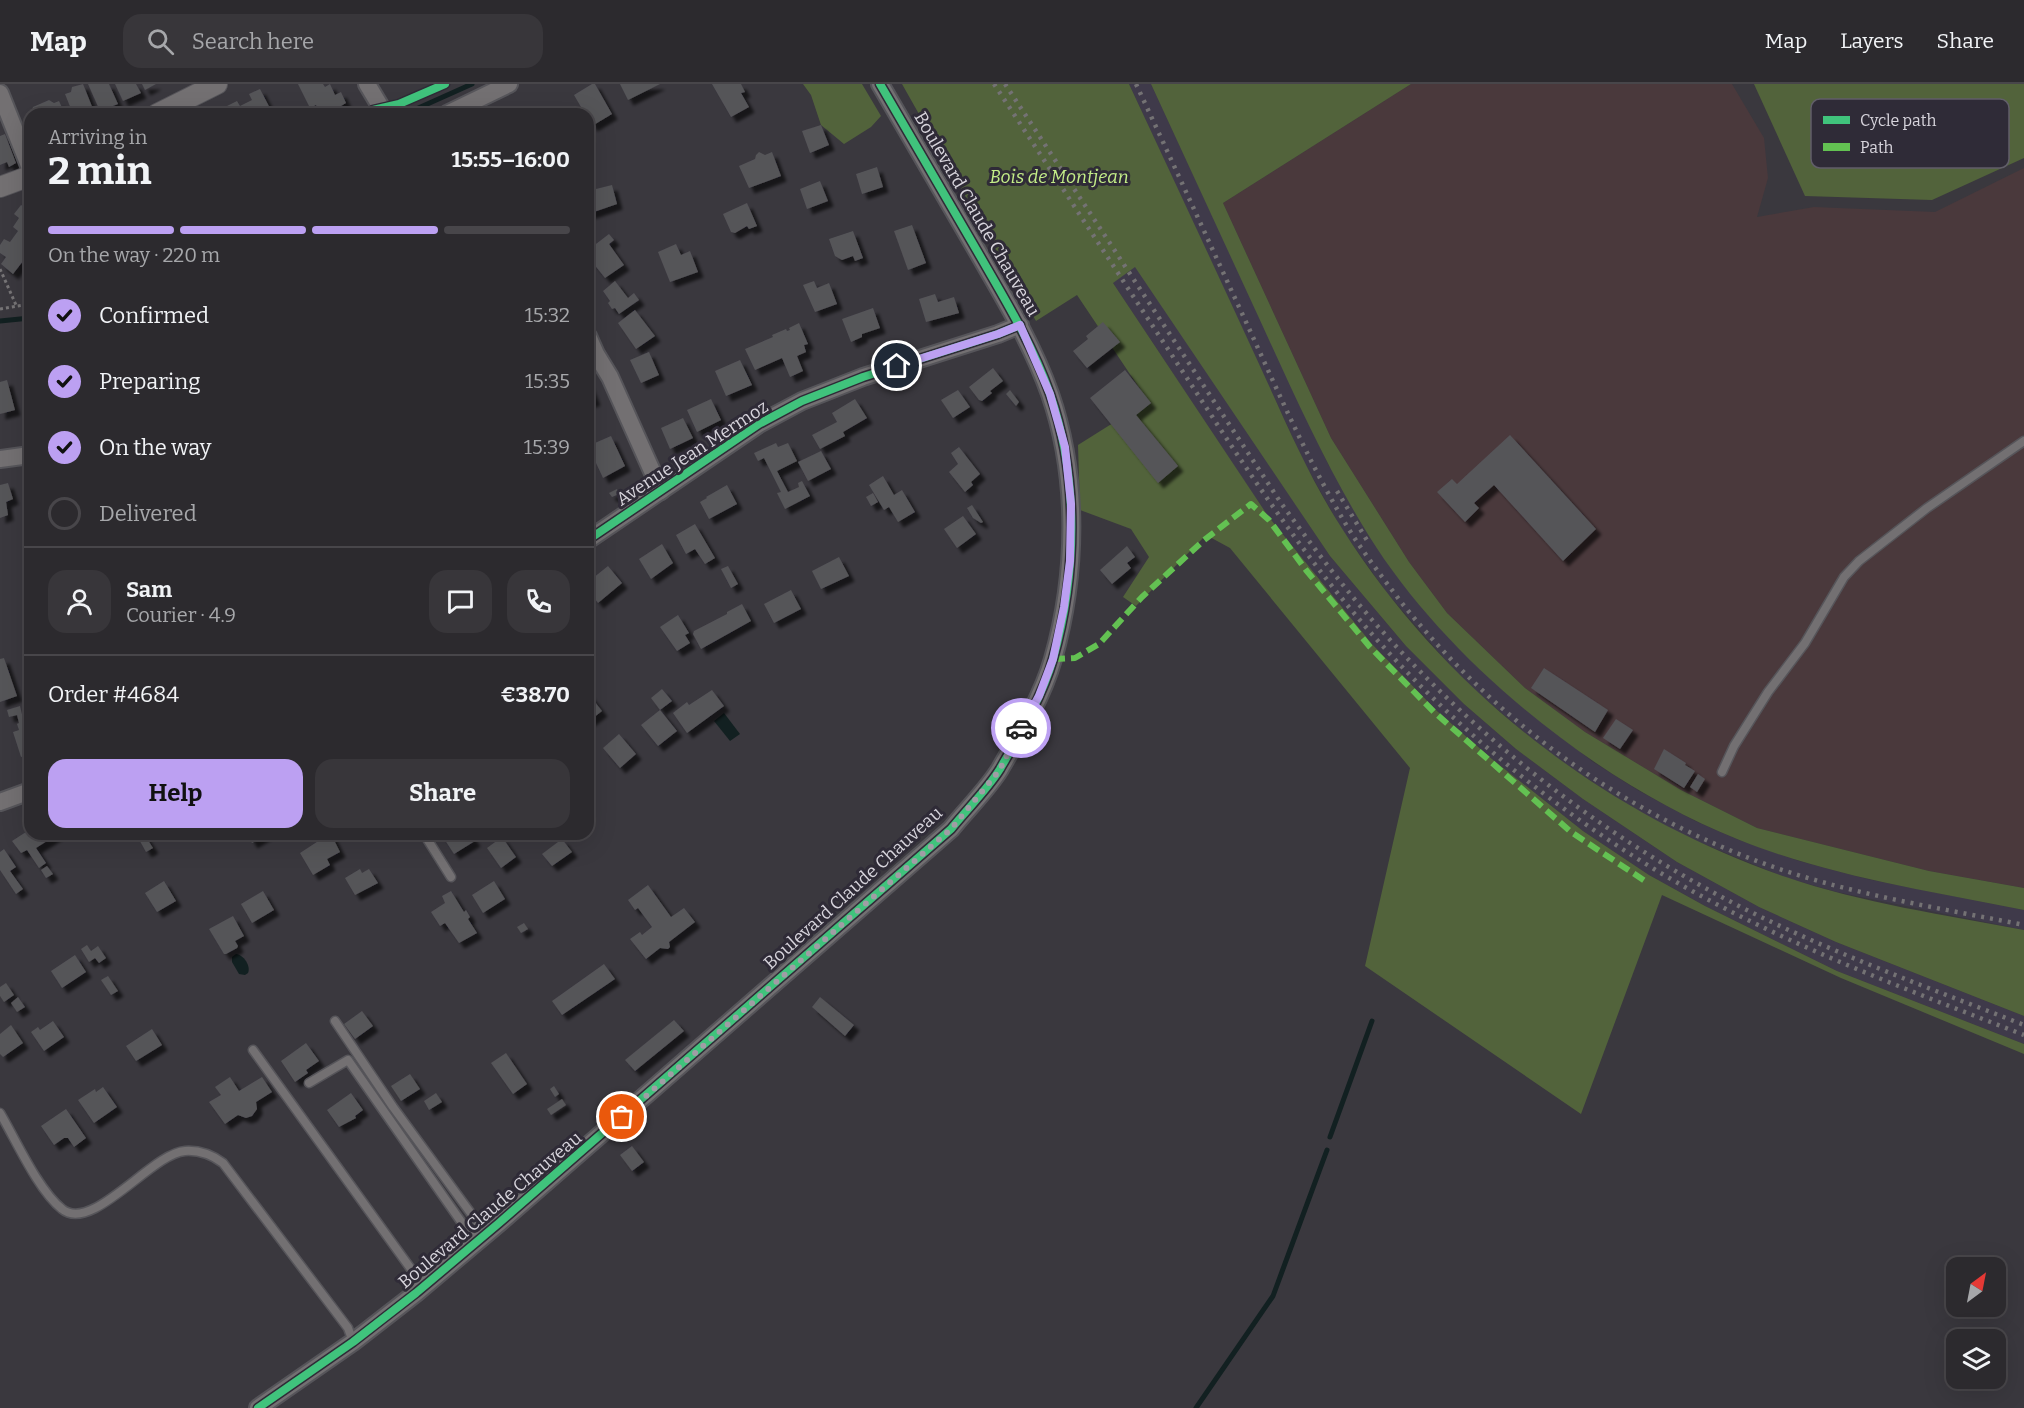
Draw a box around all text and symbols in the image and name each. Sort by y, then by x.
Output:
search box [123,14,543,68]
text: Map [30,25,87,58]
icon: search [144,25,177,58]
text: Search here [192,28,314,55]
text: Map [1765,28,1807,54]
text: Layers [1840,28,1904,54]
text: Share [1937,28,1994,54]
legend [1811,99,2009,168]
street label: Boulevard Claude Chauveau [909,108,1045,320]
text: Cycle path [1860,111,1936,130]
text: Arriving in [48,125,147,149]
text: Path [1860,138,1894,157]
text: 15:55–16:00 [451,146,570,173]
text: 2 min [48,148,152,194]
park label: Bois de Montjean [989,166,1129,188]
text: On the way · 220 m [48,243,220,267]
icon: check [48,299,81,332]
text: Confirmed [99,302,209,329]
text: 15:32 [525,303,570,327]
pin [871,340,922,391]
icon: home [880,349,913,382]
icon: check [48,365,81,398]
text: Preparing [99,368,201,395]
text: 15:35 [525,369,570,393]
street label: Avenue Jean Mermoz [612,396,772,510]
icon: check [48,431,81,464]
text: On the way [99,434,211,461]
text: 15:39 [524,435,570,459]
text: Delivered [99,500,197,527]
button: person [48,570,111,633]
button: chat [429,570,492,633]
button: phone [507,570,570,633]
text: Sam [126,576,172,603]
text: Courier · 4.9 [126,603,236,627]
text: Order #4684 [48,681,179,708]
text: €38.70 [500,681,570,708]
courier [991,698,1051,758]
icon: car [1005,712,1038,745]
button: Help [48,759,303,828]
button: Share [315,759,570,828]
street label: Boulevard Claude Chauveau [759,802,947,974]
pin [596,1091,647,1142]
icon: bag [605,1100,638,1133]
street label: Boulevard Claude Chauveau [394,1127,586,1293]
north arrow [1946,1257,2006,1317]
map controls [1946,1257,2006,1389]
button: layers [1946,1329,2006,1389]

